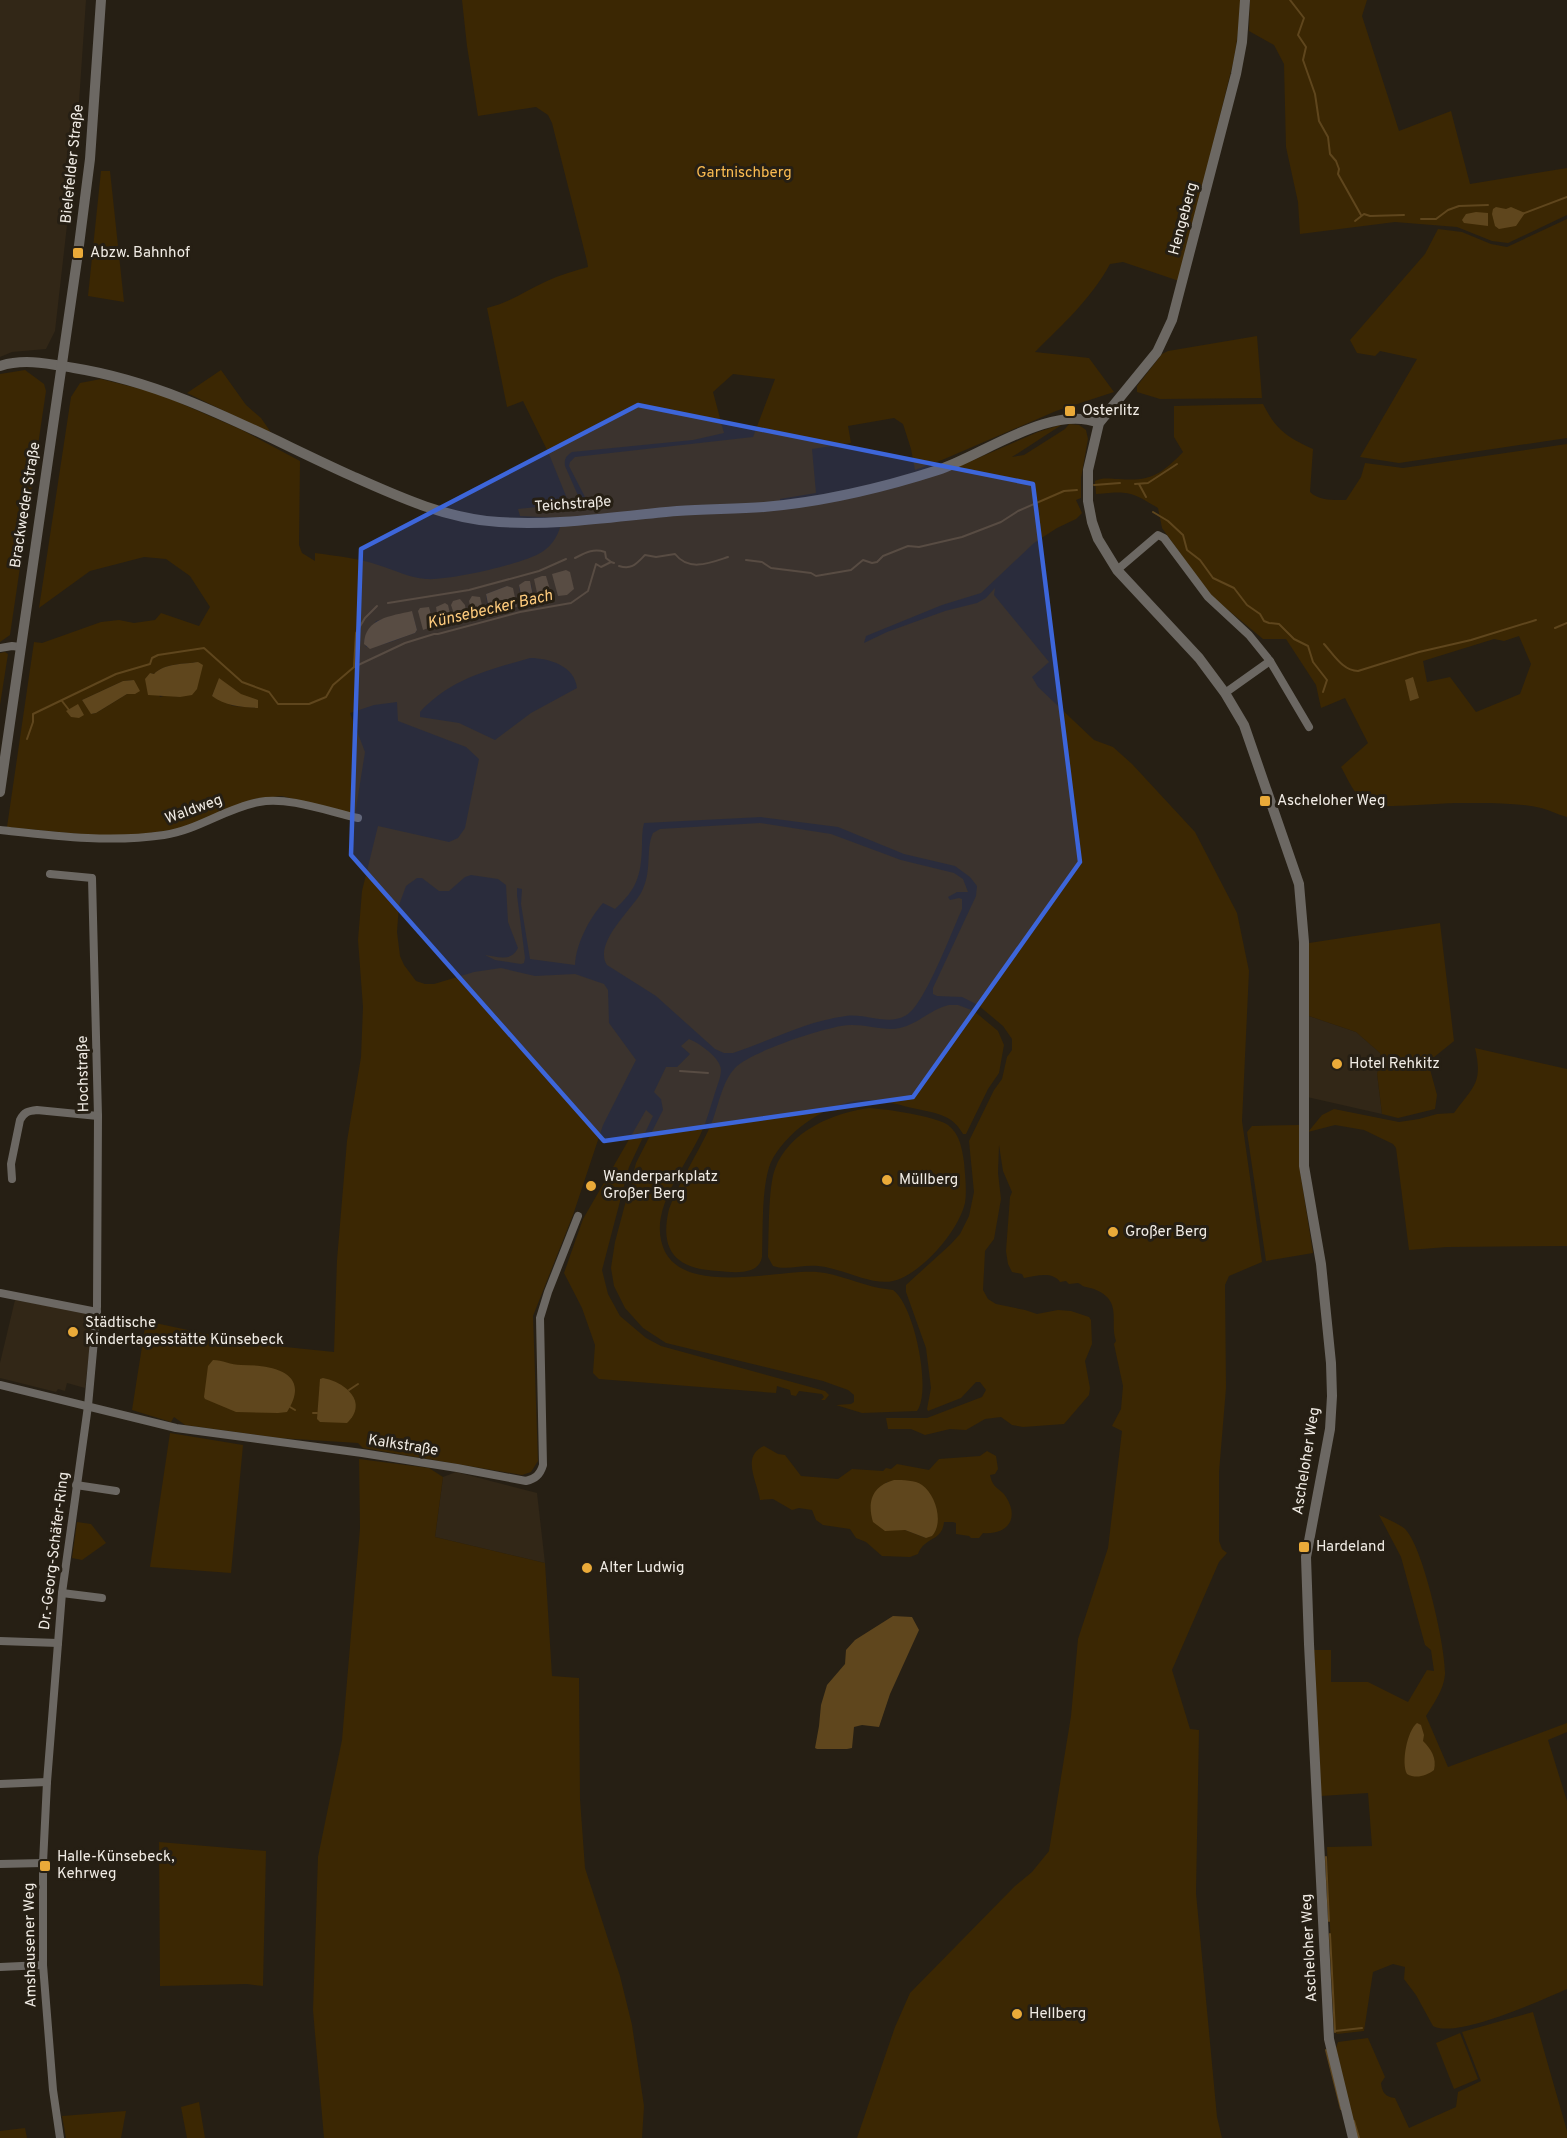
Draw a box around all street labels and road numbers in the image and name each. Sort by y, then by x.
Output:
street label: Bielefelder Straße [57,103,89,225]
street label: Hengeberg [1165,180,1203,258]
street label: Brackweder Straße [7,441,45,569]
street label: Teichstraße [534,493,612,517]
street label: Waldweg [163,791,225,829]
street label: Hochstraße [74,1035,94,1113]
street label: Ascheloher Weg [1289,1406,1325,1516]
street label: Kalkstraße [367,1431,439,1461]
street label: Dr.-Georg-Schäfer-Ring [36,1471,74,1631]
street label: Amshausener Weg [20,1882,42,2008]
street label: Ascheloher Weg [1298,1893,1322,2003]

